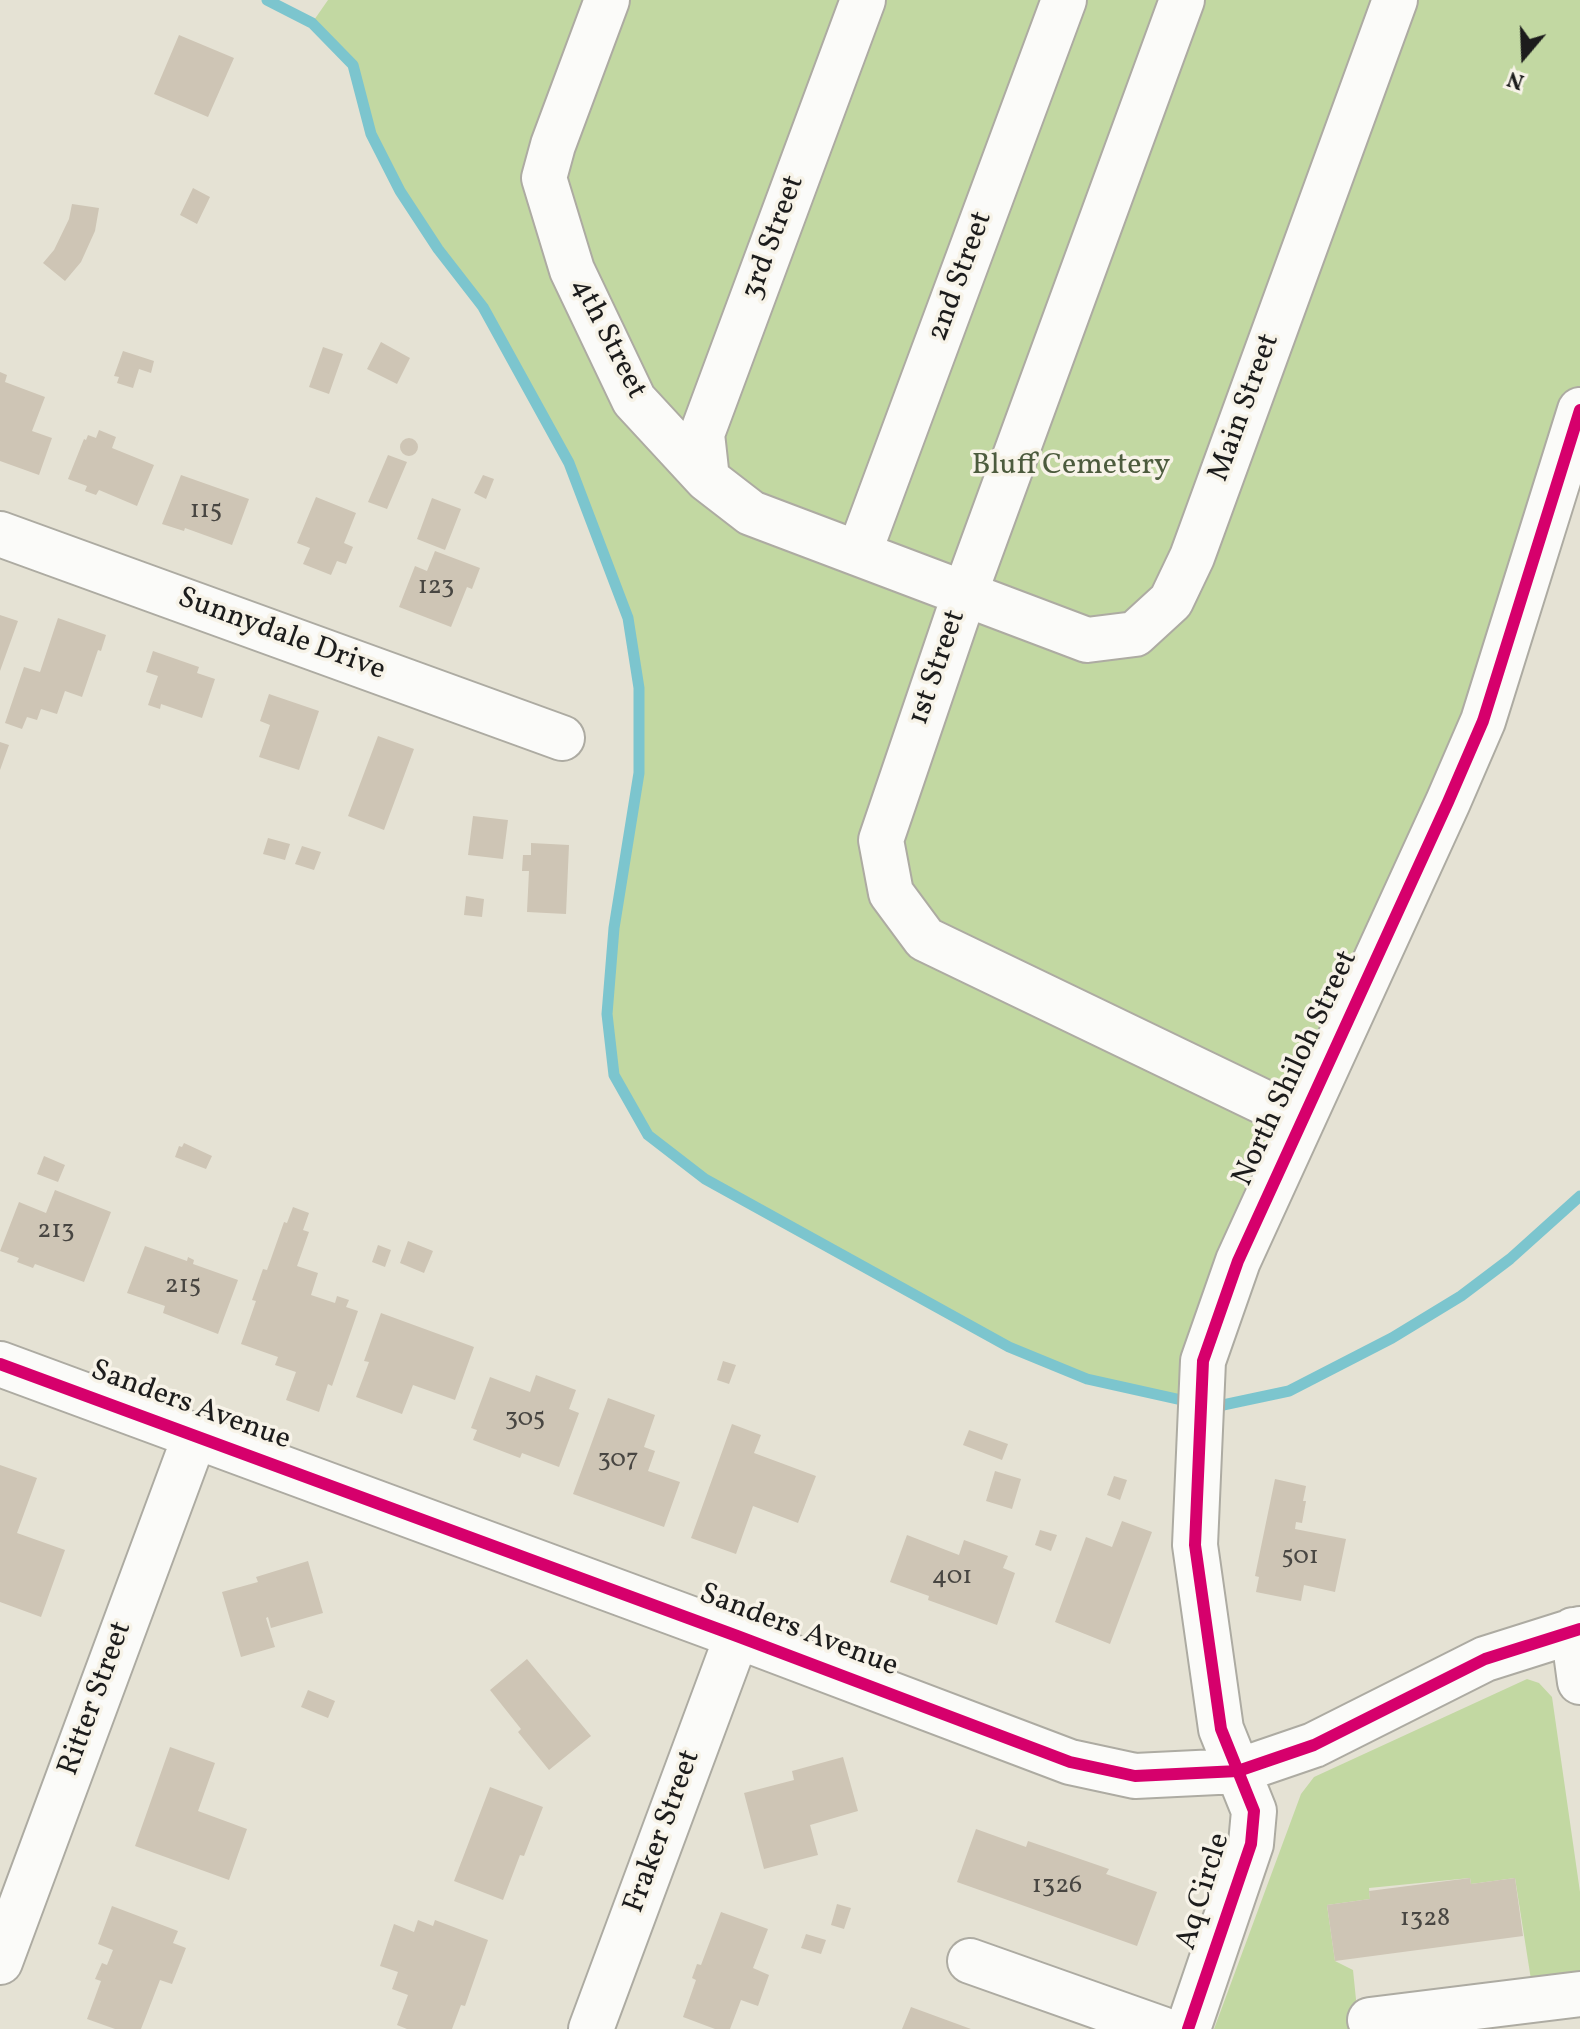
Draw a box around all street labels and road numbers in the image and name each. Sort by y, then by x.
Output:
street label: 3rd Street [736,171,814,305]
street label: 2nd Street [922,207,1002,347]
street label: 4th Street [561,272,653,406]
street label: Main Street [1203,329,1289,487]
street label: Sunnydale Drive [172,582,390,690]
street label: 1st Street [903,606,975,730]
street label: North Shiloh Street [1227,945,1367,1193]
street label: Sanders Avenue [85,1354,295,1460]
street label: Sanders Avenue [693,1578,903,1686]
street label: Ritter Street [52,1617,142,1781]
street label: Fraker Street [618,1746,710,1918]
street label: Aq Circle [1170,1829,1240,1955]

